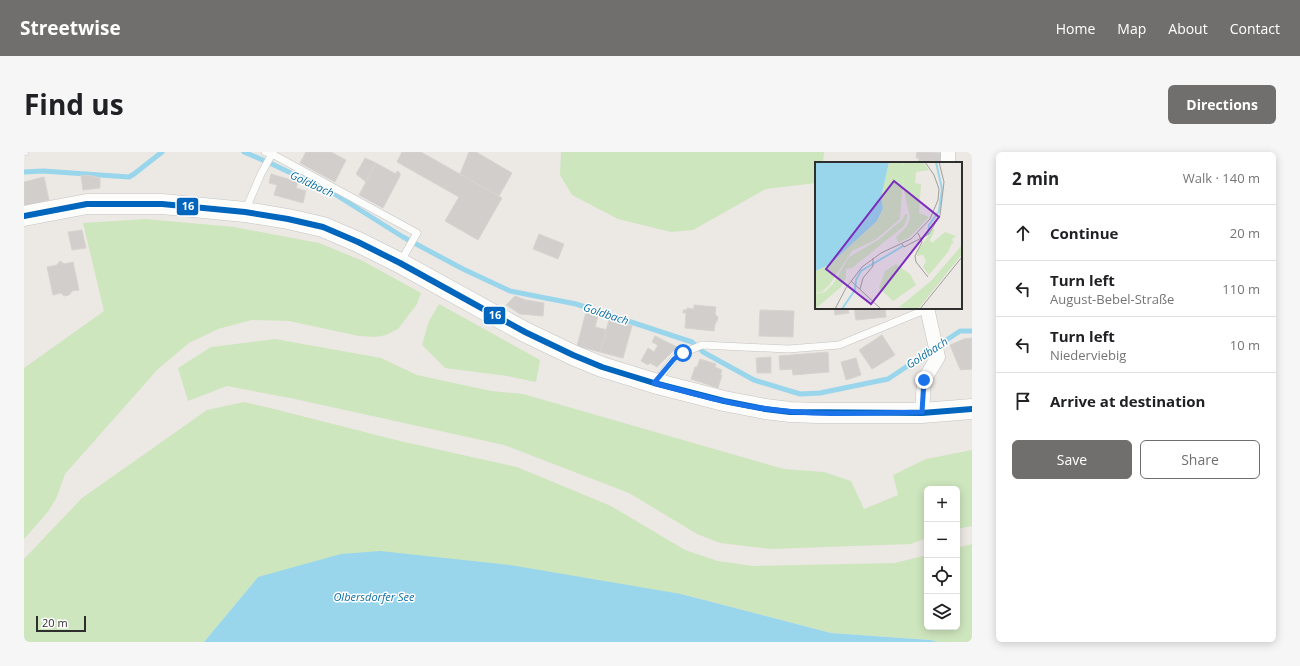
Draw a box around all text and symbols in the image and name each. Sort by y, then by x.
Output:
text: Streetwise [20,15,121,41]
text: Home [1056,19,1095,38]
text: Map [1117,19,1146,38]
text: About [1168,19,1208,38]
text: Contact [1230,19,1280,38]
text: Find us [24,85,124,123]
button: Directions [1168,85,1276,124]
inset map [815,162,962,309]
water label: Goldbach [288,167,337,200]
text: 2 min [1012,167,1059,190]
text: Walk · 140 m [1183,169,1260,187]
line badge: 16 [176,197,199,216]
text: 16 [182,198,194,213]
icon: ahead [1012,222,1034,244]
text: Continue [1050,223,1118,243]
text: 20 m [1230,224,1260,242]
text: Turn left [1050,270,1115,290]
icon: left [1012,278,1034,300]
text: 110 m [1222,280,1260,298]
text: August-Bebel-Straße [1050,290,1174,308]
water label: Goldbach [582,299,631,328]
line badge: 16 [483,306,506,325]
text: 16 [489,307,501,322]
text: Turn left [1050,326,1115,346]
water label: Goldbach [903,334,950,372]
icon: left [1012,334,1034,356]
text: 10 m [1230,336,1260,354]
route start [674,344,692,362]
text: Niederviebig [1050,346,1126,364]
route end [915,371,933,389]
icon: arrive [1012,390,1034,412]
text: Arrive at destination [1050,391,1205,411]
button: Save [1012,440,1132,479]
button: Share [1140,440,1260,479]
map controls [924,486,960,630]
button: + [924,486,960,522]
button: − [924,522,960,558]
button: locate [924,558,960,594]
water label: Olbersdorfer See [333,589,415,604]
button: layers [924,594,960,630]
scale bar [36,614,86,633]
text: 20 m [42,615,68,630]

